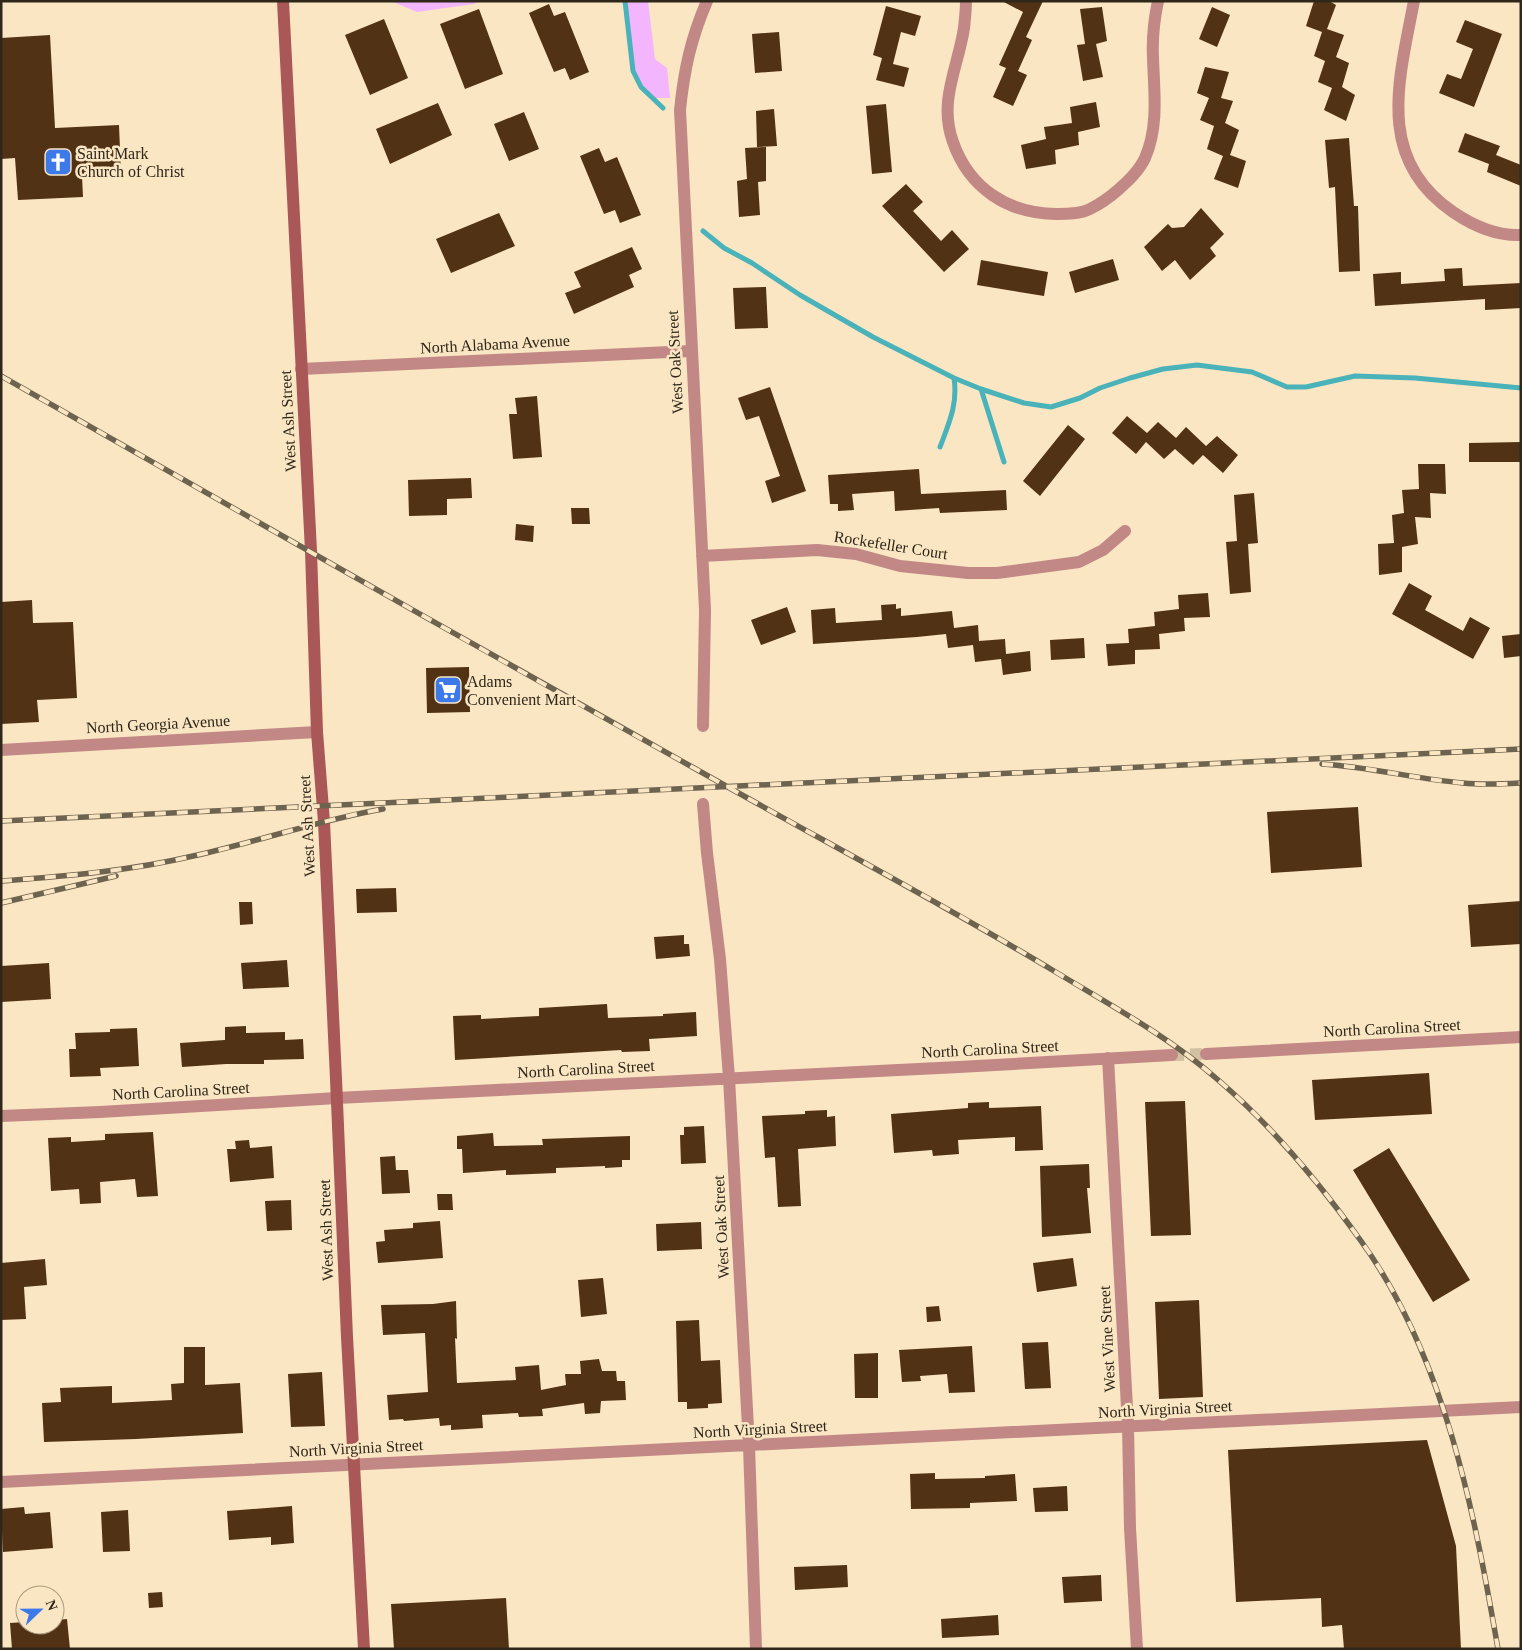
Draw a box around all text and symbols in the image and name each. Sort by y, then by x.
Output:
place label: Saint Mark Church of Christ [77,145,185,180]
church icon: Saint Mark Church of Christ [43,147,73,177]
street label: West Oak Street [664,309,686,414]
street label: North Alabama Avenue [420,332,570,356]
street label: West Ash Street [277,369,299,472]
street label: Rockefeller Court [833,528,950,562]
place label: Adams Convenient Mart [467,673,576,708]
supermarket icon: Adams Convenient Mart [433,675,463,705]
street label: North Georgia Avenue [86,712,231,737]
street label: West Ash Street [296,774,318,877]
street label: North Carolina Street [1323,1016,1462,1040]
street label: North Carolina Street [921,1037,1060,1061]
street label: North Carolina Street [517,1057,656,1081]
street label: North Carolina Street [112,1079,251,1103]
street label: West Oak Street [710,1174,732,1279]
street label: West Ash Street [316,1178,336,1281]
street label: West Vine Street [1096,1285,1118,1393]
street label: North Virginia Street [1097,1397,1233,1422]
street label: North Virginia Street [692,1417,828,1442]
street label: North Virginia Street [288,1436,424,1461]
north arrow [15,1585,65,1635]
text: N [43,1598,60,1613]

